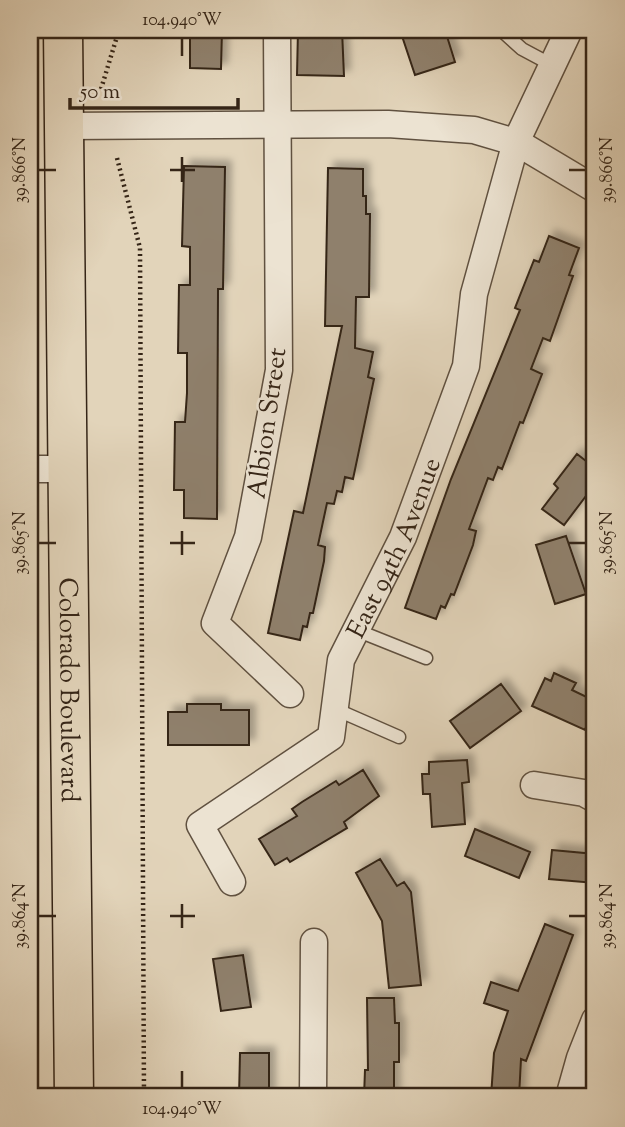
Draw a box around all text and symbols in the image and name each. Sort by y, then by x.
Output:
text: 104.940°W [142,8,222,34]
scale bar [70,66,238,110]
text: 50 m [79,78,120,108]
text: 39.866°N [8,137,34,203]
text: 39.866°N [595,137,621,203]
street label: Albion Street [240,345,297,501]
street label: East 94th Avenue [339,453,452,645]
text: 39.865°N [8,511,34,575]
text: 39.865°N [595,511,621,575]
street label: Colorado Boulevard [48,577,87,803]
text: 39.864°N [8,883,34,949]
text: 39.864°N [595,883,621,949]
text: 104.940°W [142,1097,222,1123]

